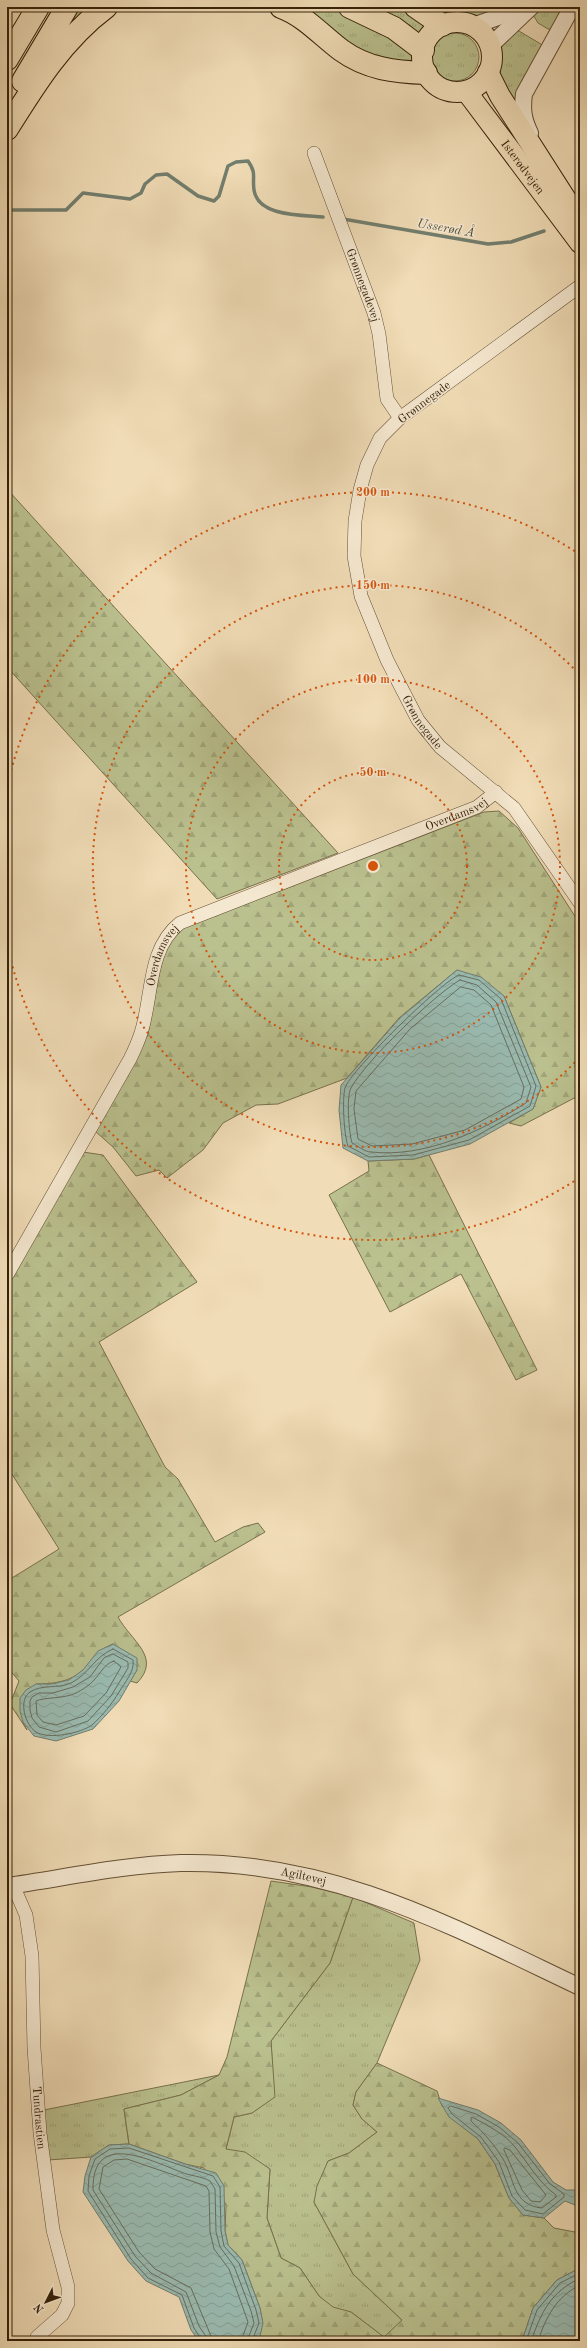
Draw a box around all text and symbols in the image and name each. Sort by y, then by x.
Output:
street label: Isterødvejen [498,138,547,197]
water label: Usserød Å [416,214,476,240]
street label: Grønnegadevej [343,247,381,323]
street label: Grønnegade [396,379,453,426]
text: 200 m [356,487,390,499]
text: 150 m [356,579,390,592]
text: 100 m [356,674,390,686]
street label: Grønnegade [399,694,444,752]
text: 50 m [360,766,387,779]
street label: Overdamsvej [424,796,490,834]
centre of rings [366,859,380,873]
street label: Overdamsvej [145,922,181,987]
street label: Agiltevej [279,1866,328,1888]
street label: Tundrastien [30,2086,47,2151]
north arrow [26,2282,66,2322]
text: N [32,2300,47,2314]

